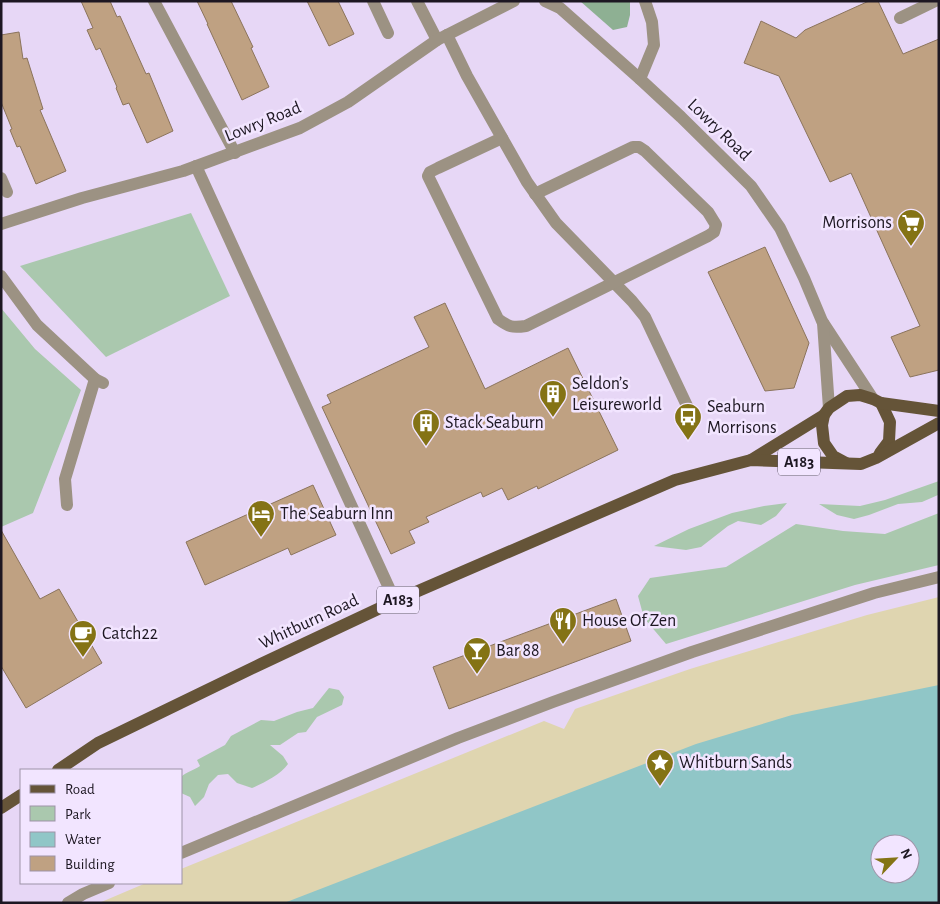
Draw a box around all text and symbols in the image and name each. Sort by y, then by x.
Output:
street label: Lowry Road [684,96,754,164]
street label: Lowry Road [222,99,304,145]
supermarket icon: Morrisons [896,208,926,247]
place label: Morrisons [822,214,892,232]
place label: Seldon’s Leisureworld [572,375,662,414]
building icon: Seldon’s Leisureworld [538,379,568,418]
place label: Seaburn Morrisons [707,398,777,437]
bus stop icon: Seaburn Morrisons [673,402,703,441]
building icon: Stack Seaburn [411,408,441,447]
place label: Stack Seaburn [445,414,544,432]
road number: A183 [778,448,820,476]
hotel icon: The Seaburn Inn [246,499,276,538]
place label: The Seaburn Inn [280,505,393,523]
road number: A183 [377,586,419,614]
street label: Whitburn Road [256,591,362,653]
restaurant icon: House Of Zen [548,606,578,645]
place label: House Of Zen [582,612,676,630]
cafe icon: Catch22 [68,619,98,658]
place label: Catch22 [102,625,158,643]
bar icon: Bar 88 [462,636,492,675]
place label: Bar 88 [496,642,540,660]
place icon: Whitburn Sands [645,748,675,787]
place label: Whitburn Sands [679,754,792,772]
legend [20,769,182,884]
text: Road [65,782,95,797]
text: Park [65,807,91,822]
text: Water [65,832,101,847]
north arrow [870,834,920,884]
text: N [897,847,914,861]
text: Building [65,857,115,872]

